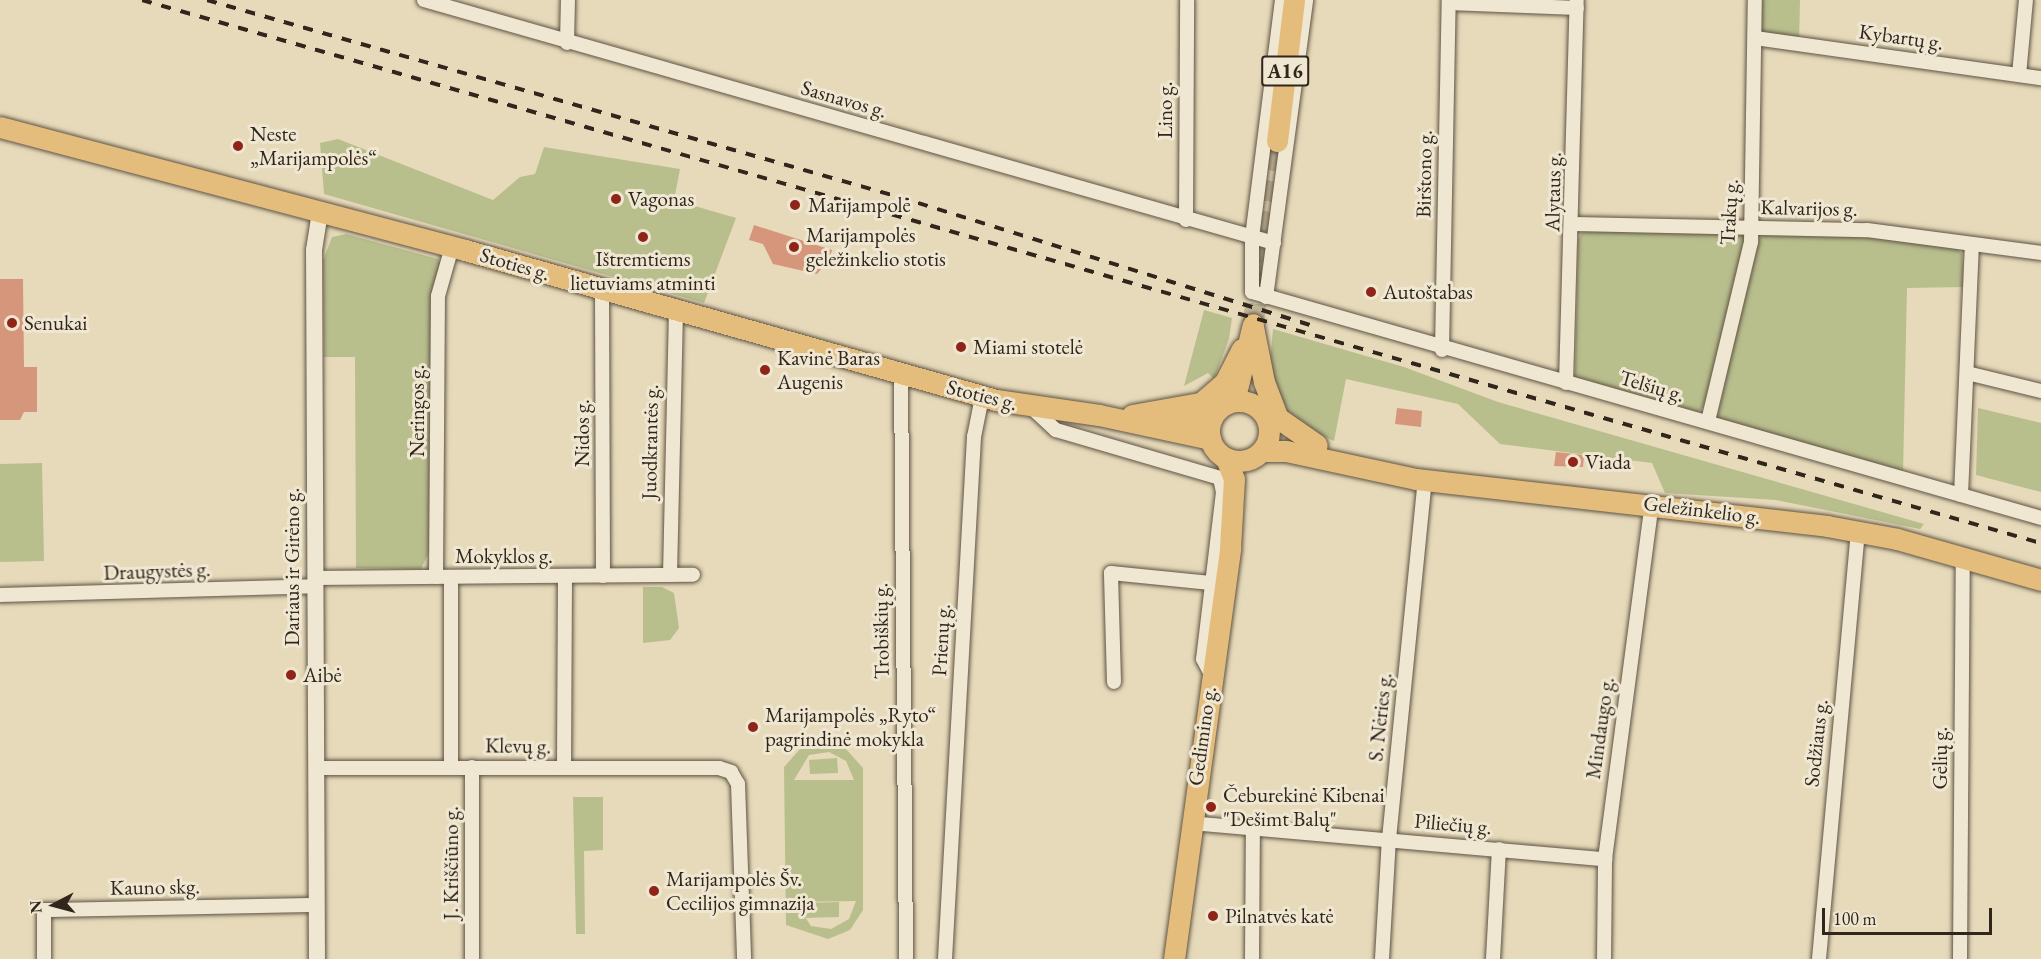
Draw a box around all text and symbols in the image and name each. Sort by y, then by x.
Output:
street label: Kybartų g. [1857,19,1945,55]
road number: A16 [1261,54,1309,88]
street label: Sasnavos g. [798,75,890,123]
street label: Lino g. [1152,81,1178,139]
place label: Neste „Marijampolės“ [250,121,377,171]
street label: Birštono g. [1411,130,1437,218]
marker: Neste „Marijampolės“ [231,139,245,153]
street label: Alytaus g. [1540,152,1566,232]
street label: Trakų g. [1715,178,1743,246]
place label: Vagonas [628,186,694,212]
marker: Vagonas [609,192,623,206]
place label: Marijampolė [808,192,911,218]
street label: Kalvarijos g. [1760,195,1858,221]
marker: Marijampolė [786,196,804,214]
place label: Marijampolės geležinkelio stotis [806,222,946,272]
marker: Ištremtiems lietuviams atminti [636,230,650,244]
marker: Marijampolės geležinkelio stotis [787,240,801,254]
street label: Stoties g. [477,242,553,286]
place label: Ištremtiems lietuviams atminti [570,246,716,296]
place label: Autoštabas [1383,279,1473,305]
marker: Autoštabas [1364,285,1378,299]
place label: Senukai [24,310,87,336]
marker: Senukai [5,316,19,330]
place label: Miami stotelė [973,334,1083,360]
marker: Miami stotelė [954,340,968,354]
place label: Kavinė Baras Augenis [777,345,880,395]
marker: Kavinė Baras Augenis [758,363,772,377]
street label: Neringos g. [404,365,430,457]
street label: Telšių g. [1617,365,1687,407]
street label: Stoties g. [944,374,1020,416]
street label: Juodkrantės g. [636,384,664,500]
street label: Nidos g. [569,399,595,467]
place label: Viada [1585,449,1631,475]
marker: Viada [1566,455,1580,469]
street label: Dariaus ir Girėno g. [279,488,305,646]
street label: Geležinkelio g. [1642,490,1762,530]
street label: Mokyklos g. [455,543,553,569]
street label: Draugystės g. [103,557,211,585]
street label: Trobiškių g. [868,583,894,679]
street label: Prienų g. [927,603,955,677]
place label: Aibė [303,662,342,688]
marker: Aibė [284,668,298,682]
street label: S. Nėries g. [1363,671,1397,763]
street label: Mindaugo g. [1580,675,1620,781]
street label: Gedimino g. [1183,685,1221,787]
street label: Sodžiaus g. [1799,698,1833,788]
place label: Marijampolės „Ryto“ pagrindinė mokykla [765,702,936,752]
marker: Marijampolės „Ryto“ pagrindinė mokykla [746,720,760,734]
street label: Gėlių g. [1927,727,1953,789]
street label: Klevų g. [485,733,551,759]
place label: Čeburekinė Kibenai "Dešimt Balų" [1223,782,1385,832]
marker: Čeburekinė Kibenai "Dešimt Balų" [1204,800,1218,814]
street label: J. Kriščiūno g. [438,806,464,920]
street label: Piliečių g. [1413,808,1493,840]
place label: Marijampolės Šv. Cecilijos gimnazija [666,866,815,916]
street label: Kauno skg. [110,874,200,900]
north arrow [24,875,84,935]
marker: Marijampolės Šv. Cecilijos gimnazija [647,884,661,898]
scale bar [1825,896,1994,934]
text: N [24,899,47,914]
place label: Pilnatvės katė [1225,903,1334,929]
text: 100 m [1833,907,1877,930]
marker: Pilnatvės katė [1206,909,1220,923]

